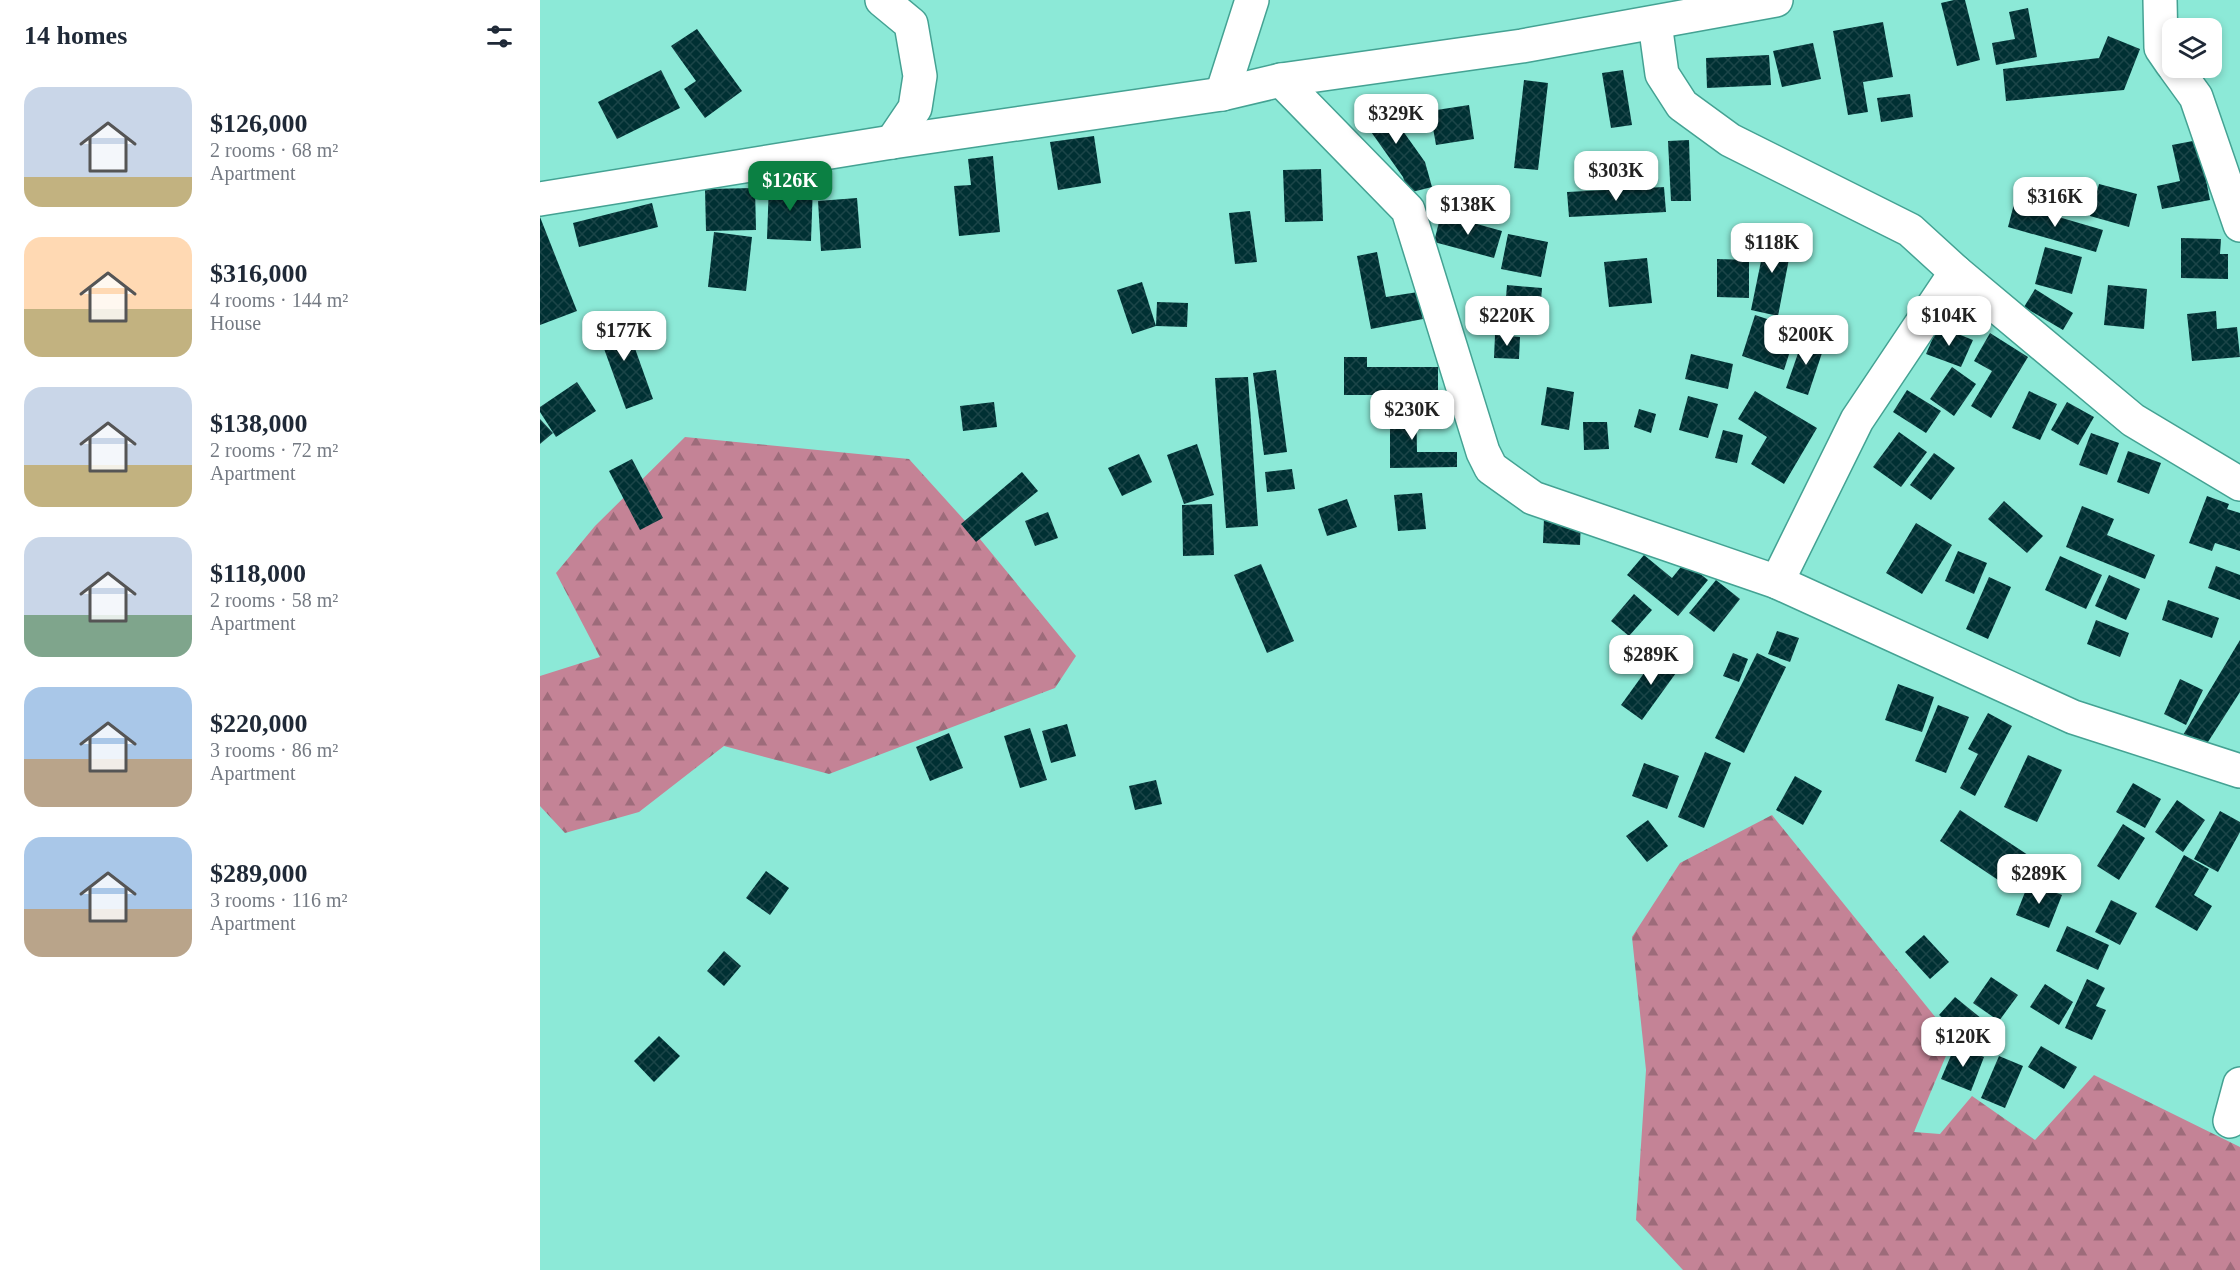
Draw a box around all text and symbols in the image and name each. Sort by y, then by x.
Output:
map controls [2162,18,2222,78]
button: layers [2162,18,2222,78]
icon: filters [483,20,516,53]
text: 14 homes [24,21,127,50]
pin: $329K [1354,94,1438,145]
text: $329K [1368,102,1424,124]
text: $126,000 [210,109,308,138]
icon: home [72,111,144,183]
text: 2 rooms · 68 m² [210,139,338,161]
pin: $303K [1574,151,1658,202]
text: $303K [1588,159,1644,181]
pin: $126K [748,161,832,212]
text: Apartment [210,162,296,184]
text: $126K [762,169,818,191]
pin: $316K [2013,177,2097,228]
pin: $138K [1426,185,1510,236]
text: $316K [2027,185,2083,207]
text: $138K [1440,193,1496,215]
pin: $118K [1730,223,1814,274]
text: $118K [1745,231,1799,253]
text: $316,000 [210,259,308,288]
icon: home [72,261,144,333]
text: 4 rooms · 144 m² [210,289,348,311]
pin: $220K [1465,296,1549,347]
pin: $104K [1907,296,1991,347]
text: $220K [1479,304,1535,326]
text: $104K [1921,304,1977,326]
pin: $177K [582,311,666,362]
text: House [210,312,261,334]
pin: $200K [1764,315,1848,366]
text: $177K [596,319,652,341]
text: $200K [1778,323,1834,345]
pin: $230K [1370,390,1454,441]
text: $230K [1384,398,1440,420]
text: $138,000 [210,409,308,438]
icon: home [72,411,144,483]
text: 2 rooms · 72 m² [210,439,338,461]
text: Apartment [210,462,296,484]
text: $118,000 [210,559,306,588]
icon: home [72,561,144,633]
text: 2 rooms · 58 m² [210,589,338,611]
text: Apartment [210,612,296,634]
pin: $289K [1609,635,1693,686]
text: $289K [1623,643,1679,665]
text: $220,000 [210,709,308,738]
icon: home [72,711,144,783]
text: 3 rooms · 86 m² [210,739,338,761]
text: Apartment [210,762,296,784]
pin: $289K [1997,854,2081,905]
text: $289,000 [210,859,308,888]
icon: home [72,861,144,933]
text: $289K [2011,862,2067,884]
text: 3 rooms · 116 m² [210,889,347,911]
text: Apartment [210,912,296,934]
pin: $120K [1921,1017,2005,1068]
text: $120K [1935,1025,1991,1047]

